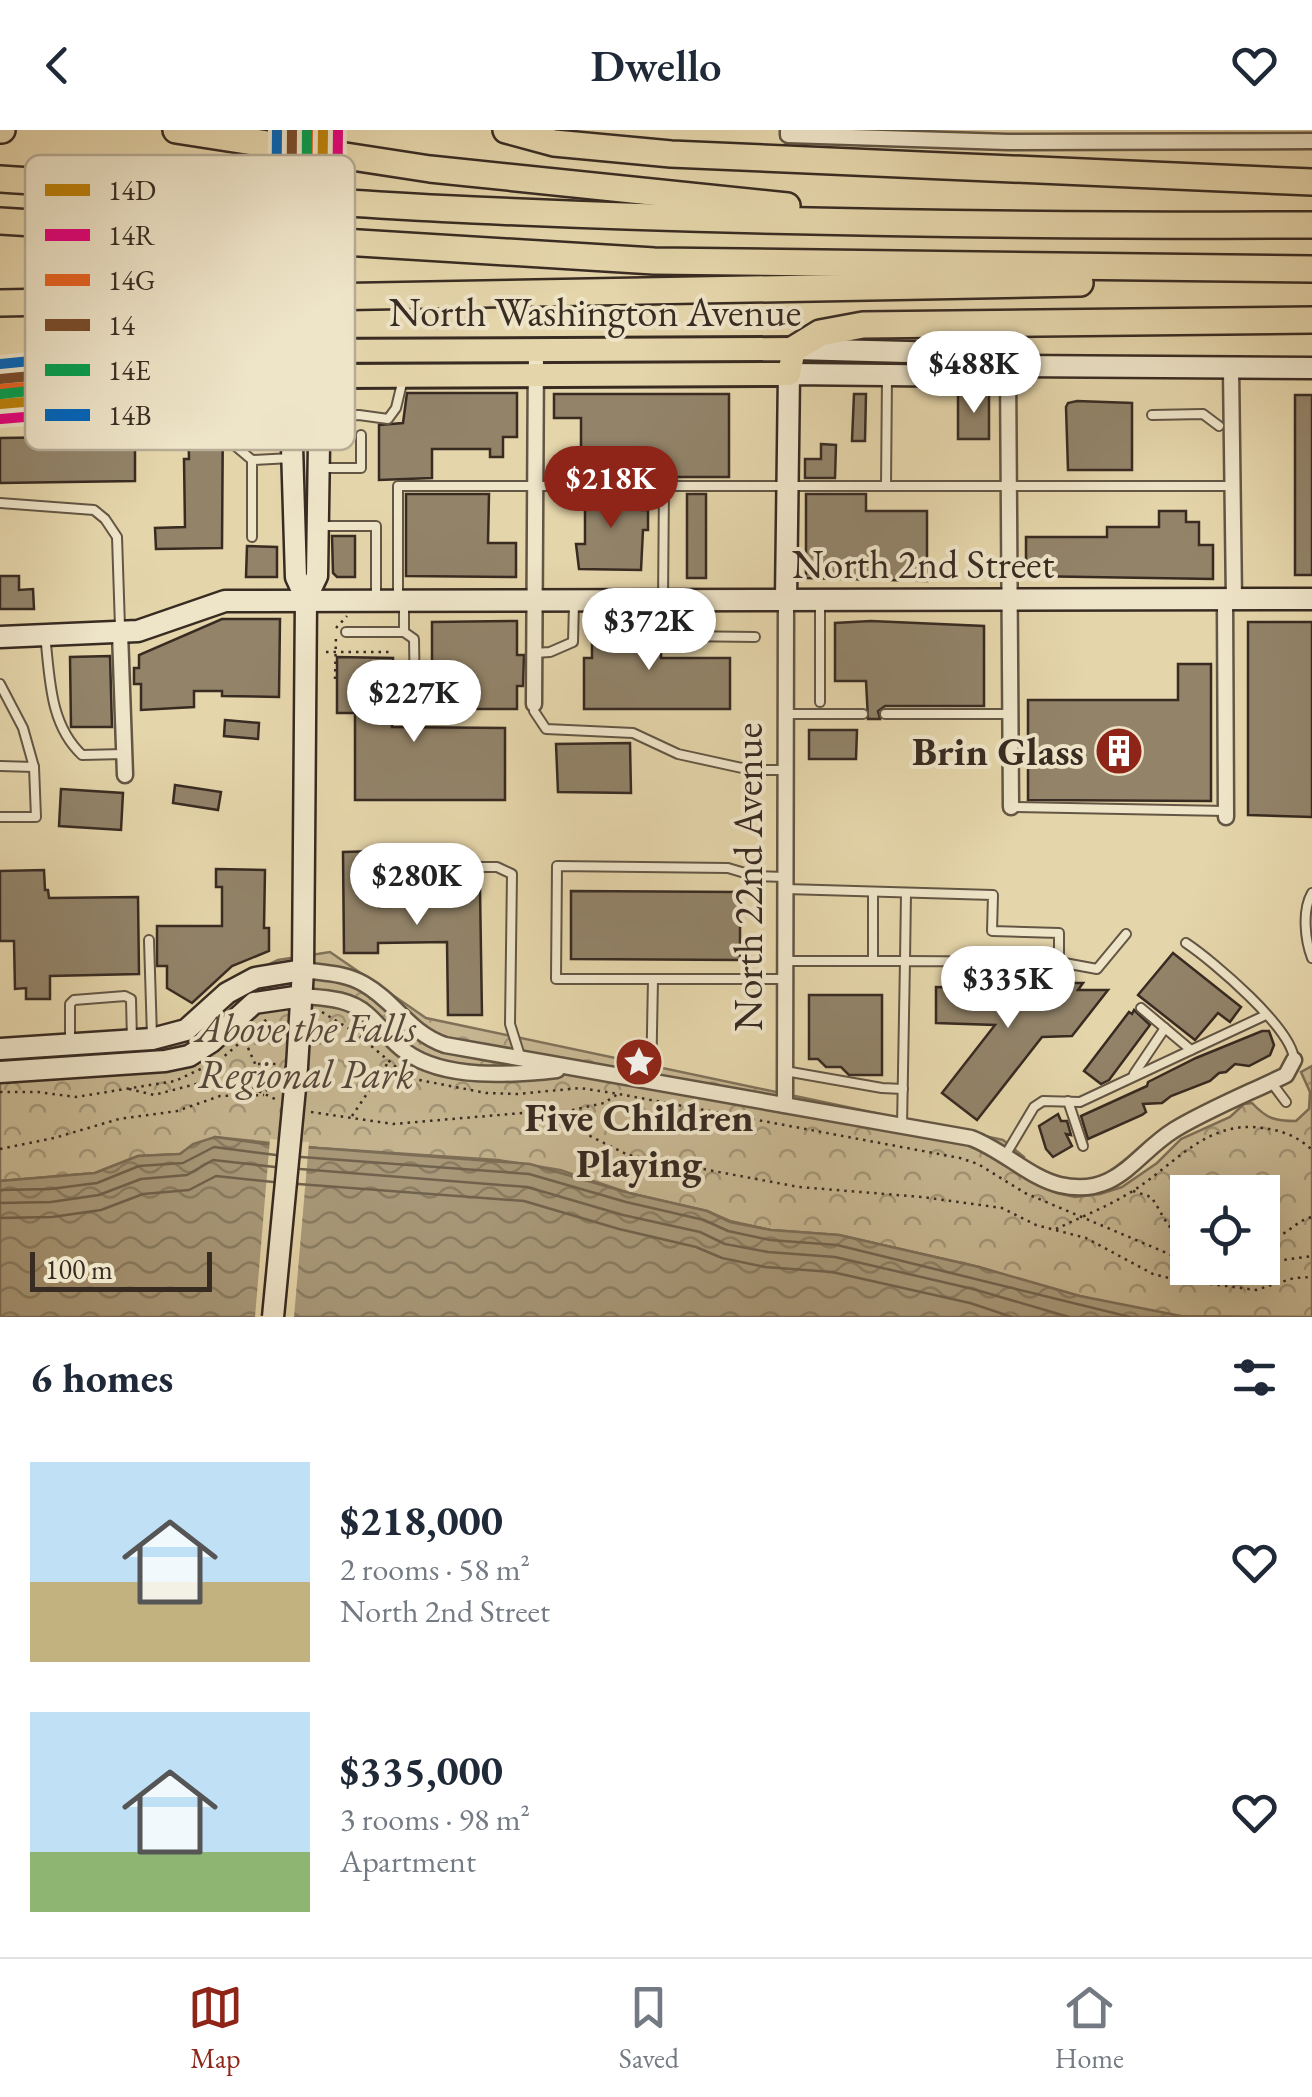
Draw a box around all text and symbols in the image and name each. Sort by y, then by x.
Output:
text: Dwello [591,36,721,94]
icon: back [30,38,85,93]
icon: heart [1227,38,1282,93]
legend [25,155,355,450]
text: 14D [108,172,156,208]
text: 14R [108,217,156,253]
text: 14G [108,262,155,298]
street label: North Washington Avenue [389,286,801,338]
text: 14 [108,307,135,343]
pin: $488K [904,331,1044,416]
text: $488K [929,342,1019,384]
text: 14E [108,352,151,388]
text: 14B [108,397,151,433]
pin: $218K [541,446,681,531]
text: $218K [566,457,656,499]
street label: North 2nd Street [792,538,1055,590]
pin: $372K [579,588,719,673]
text: $372K [604,599,694,641]
pin: $227K [344,660,484,745]
text: $227K [369,671,459,713]
street label: North 22nd Avenue [722,723,774,1031]
place label: Brin Glass [912,725,1084,777]
building icon: Brin Glass [1093,725,1145,777]
pin: $280K [347,843,487,928]
text: $280K [372,854,462,896]
pin: $335K [938,946,1078,1031]
text: $335K [963,957,1053,999]
park label: Above the Falls Regional Park [193,1002,417,1100]
place icon: Five Children Playing [613,1036,665,1088]
place label: Five Children Playing [524,1091,754,1189]
map controls [1170,1175,1280,1285]
button: locate [1170,1175,1280,1285]
scale bar [30,1247,212,1292]
text: 100 m [45,1251,113,1287]
text: 6 homes [30,1350,173,1405]
icon: filters [1227,1350,1282,1405]
text: $218,000 [340,1493,503,1548]
icon: home [110,1502,230,1622]
icon: heart [1227,1535,1282,1590]
text: 2 rooms · 58 m² [340,1548,530,1590]
text: North 2nd Street [340,1590,550,1632]
text: $335,000 [340,1743,503,1798]
icon: home [110,1752,230,1872]
icon: heart [1227,1785,1282,1840]
text: 3 rooms · 98 m² [340,1798,530,1840]
text: Apartment [340,1840,476,1882]
tab: Map [188,1980,243,2076]
tab: Saved [619,1980,679,2076]
tab: Home [1055,1980,1124,2076]

